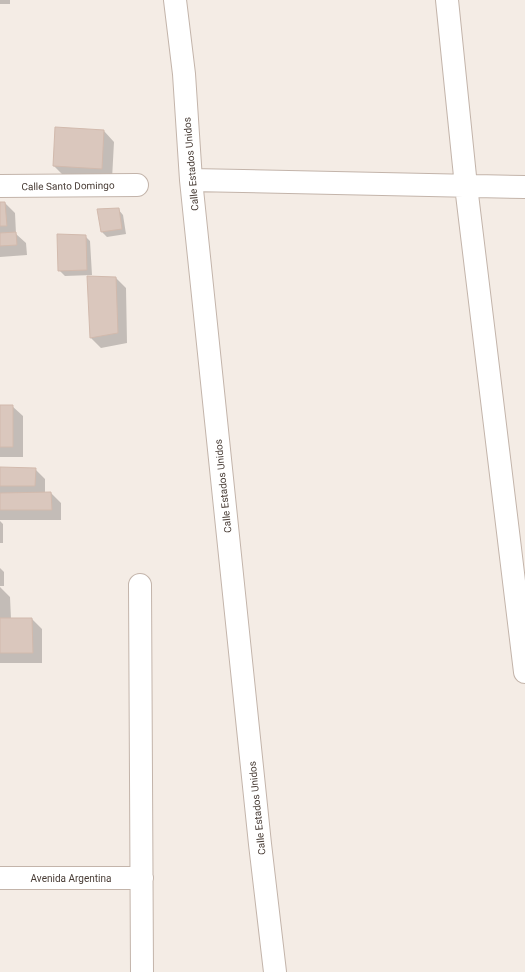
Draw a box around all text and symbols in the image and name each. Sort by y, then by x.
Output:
street label: Calle Estados Unidos [181,117,201,211]
street label: Calle Santo Domingo [21,180,115,192]
street label: Calle Estados Unidos [213,439,233,533]
street label: Calle Estados Unidos [247,761,267,855]
street label: Avenida Argentina [31,873,111,884]

